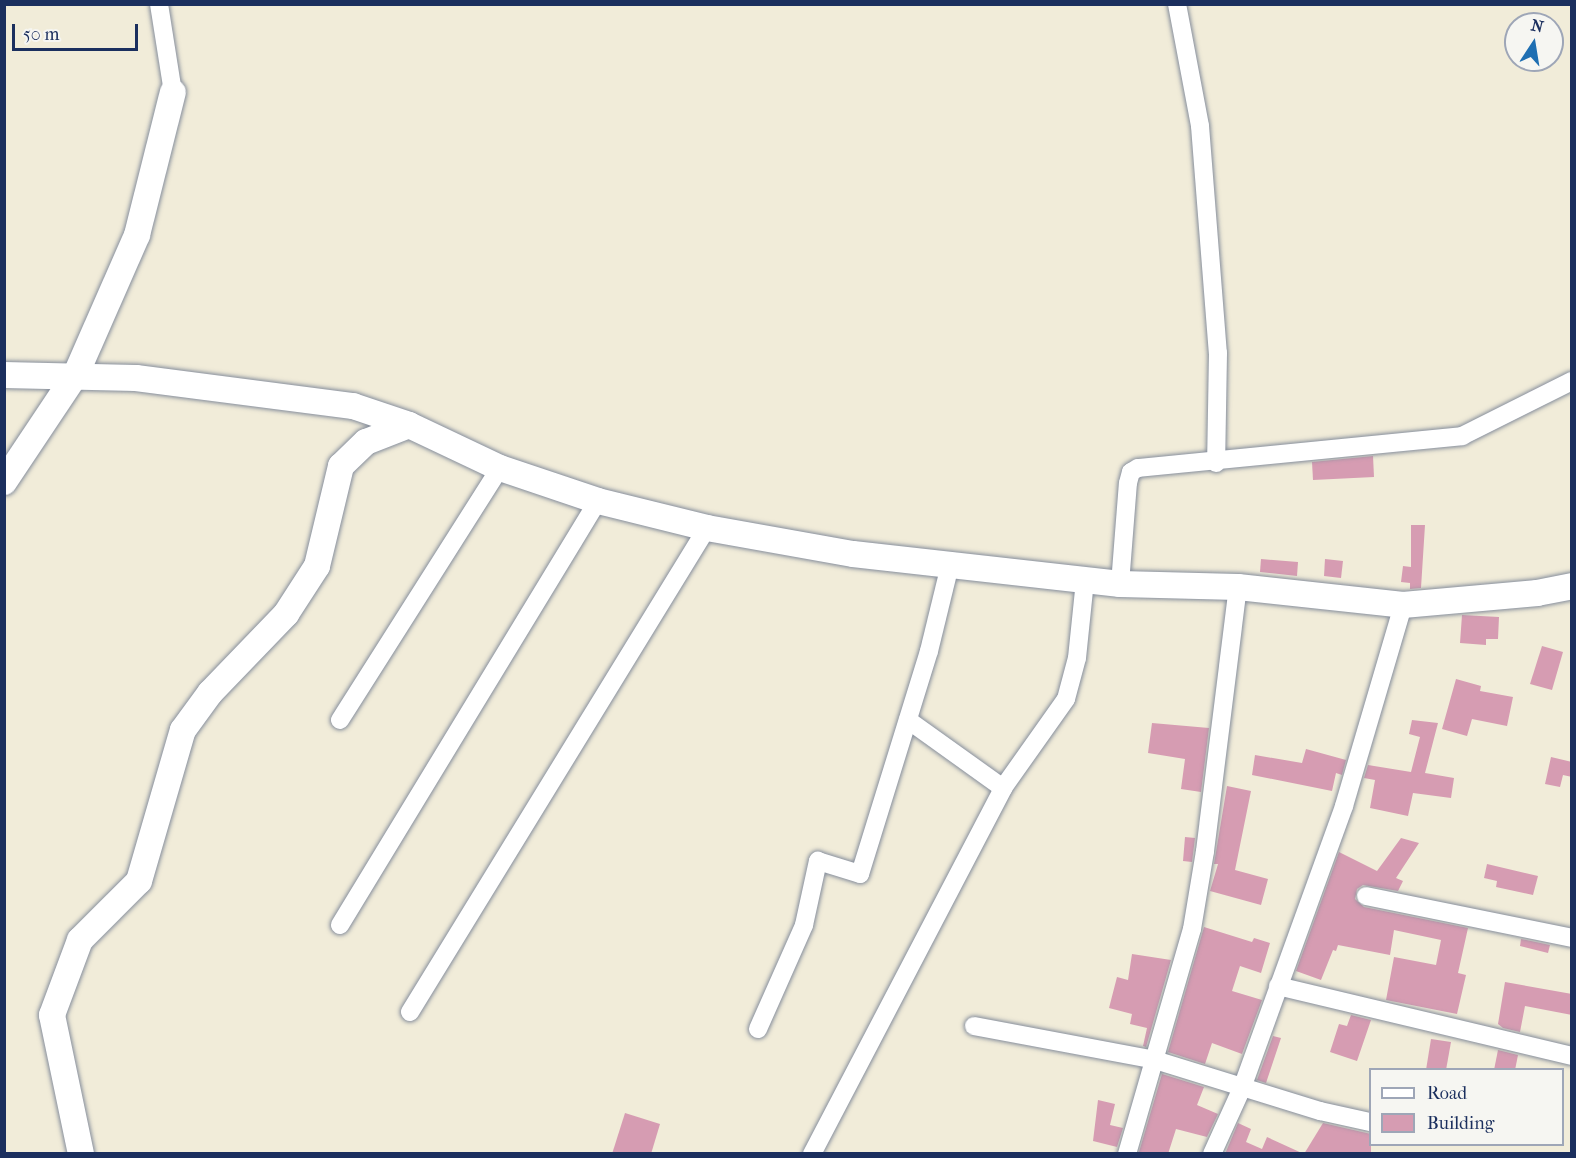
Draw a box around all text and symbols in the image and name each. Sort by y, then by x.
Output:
scale bar [15,12,141,50]
north arrow [1504,12,1564,72]
text: N [1530,15,1545,36]
text: 50 m [23,24,59,45]
legend [1369,1068,1564,1146]
text: Road [1427,1083,1467,1104]
text: Building [1427,1113,1494,1134]

